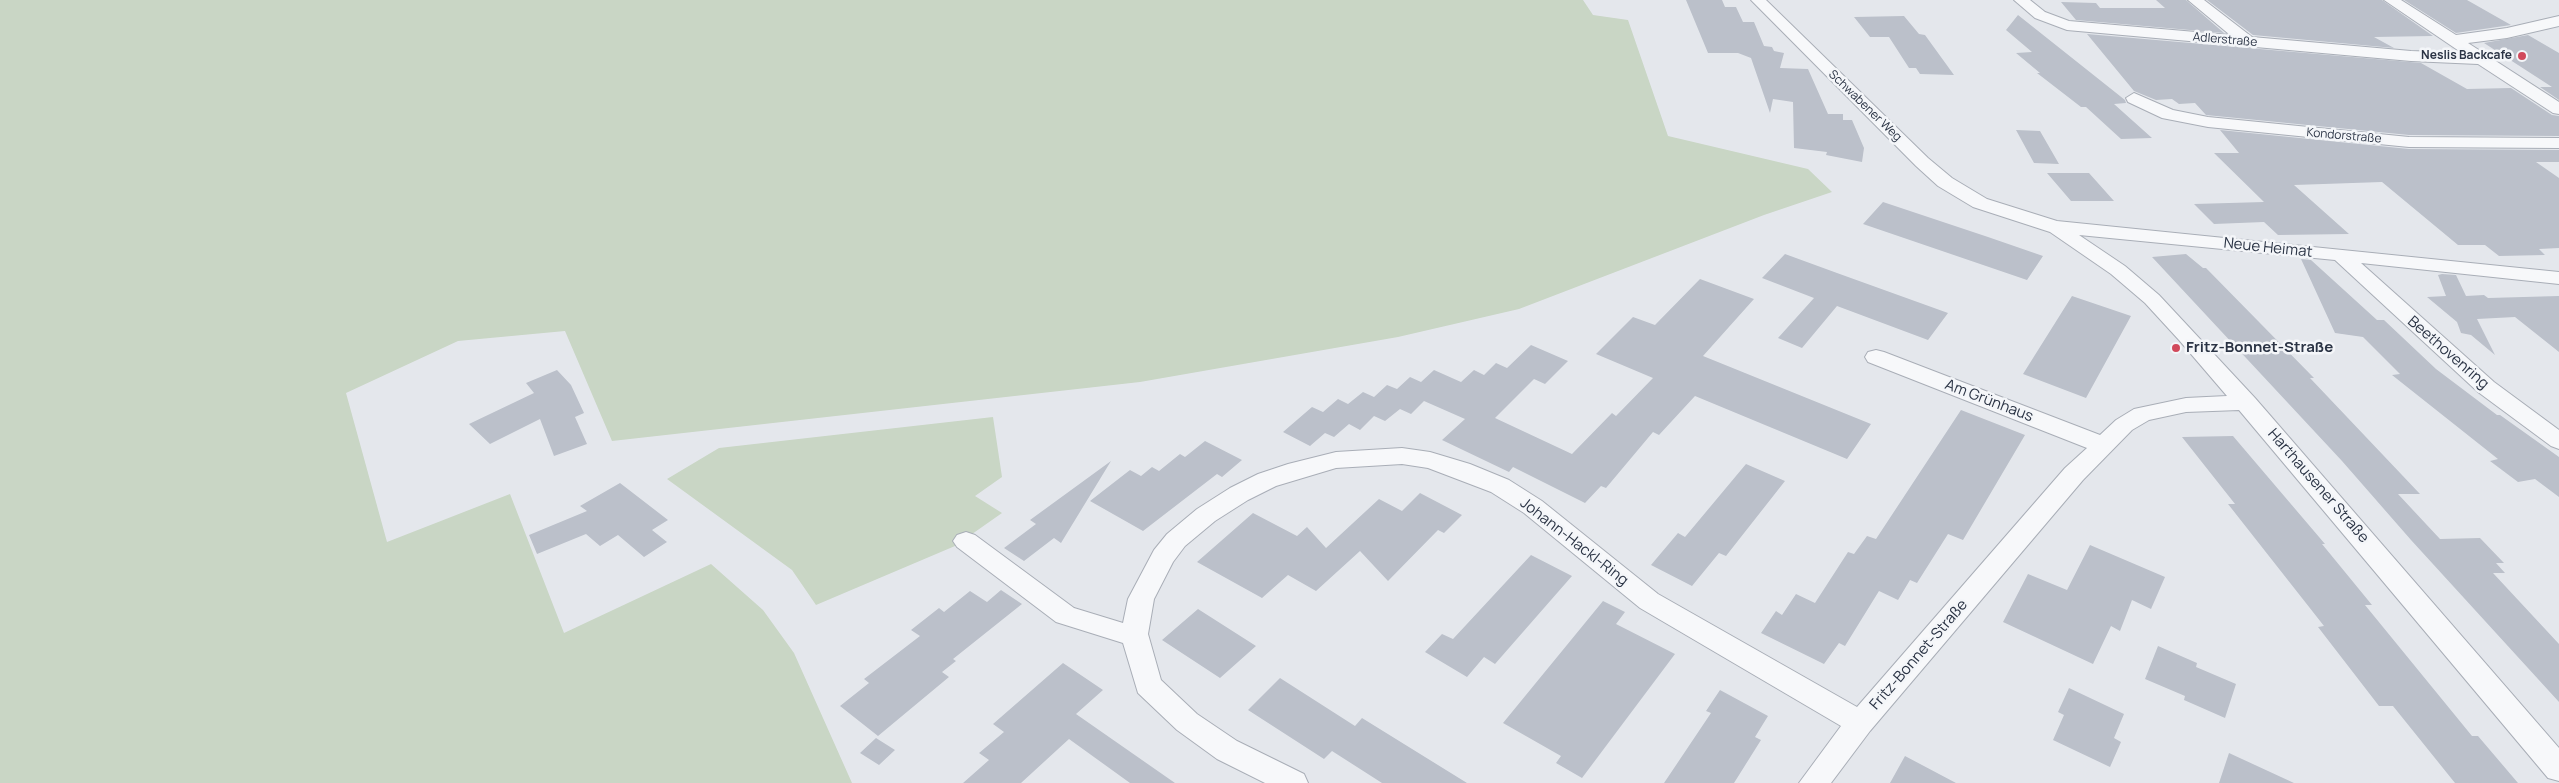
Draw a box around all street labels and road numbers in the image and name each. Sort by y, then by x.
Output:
street label: Adlerstraße [2192,30,2258,50]
street label: Schwabener Weg [1825,67,1905,145]
street label: Kondorstraße [2306,126,2382,146]
street label: Neue Heimat [2223,234,2313,262]
street label: Beethovenring [2404,313,2492,393]
street label: Am Grünhaus [1942,376,2036,426]
street label: Harthausener Straße [2264,425,2372,547]
street label: Johann-Hackl-Ring [1516,494,1632,590]
street label: Fritz-Bonnet-Straße [1866,596,1972,714]

